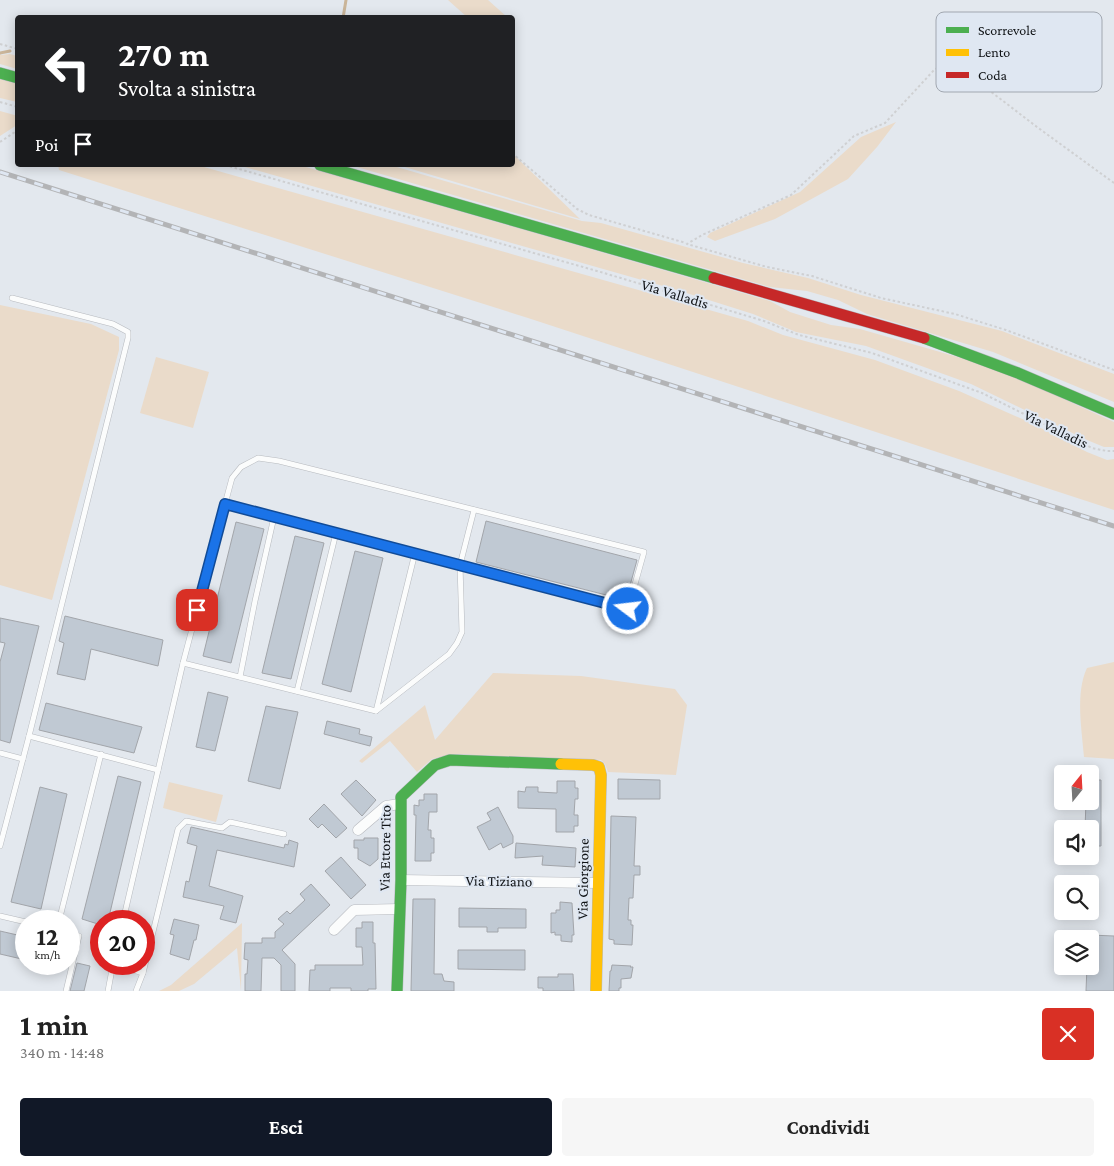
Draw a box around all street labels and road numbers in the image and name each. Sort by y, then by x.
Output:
street label: Via Valladis [639,276,711,312]
street label: Via Valladis [1021,407,1091,451]
street label: Via Ettore Tito [376,805,394,891]
street label: Via Giorgione [574,838,593,920]
street label: Via Tiziano [465,872,533,890]

